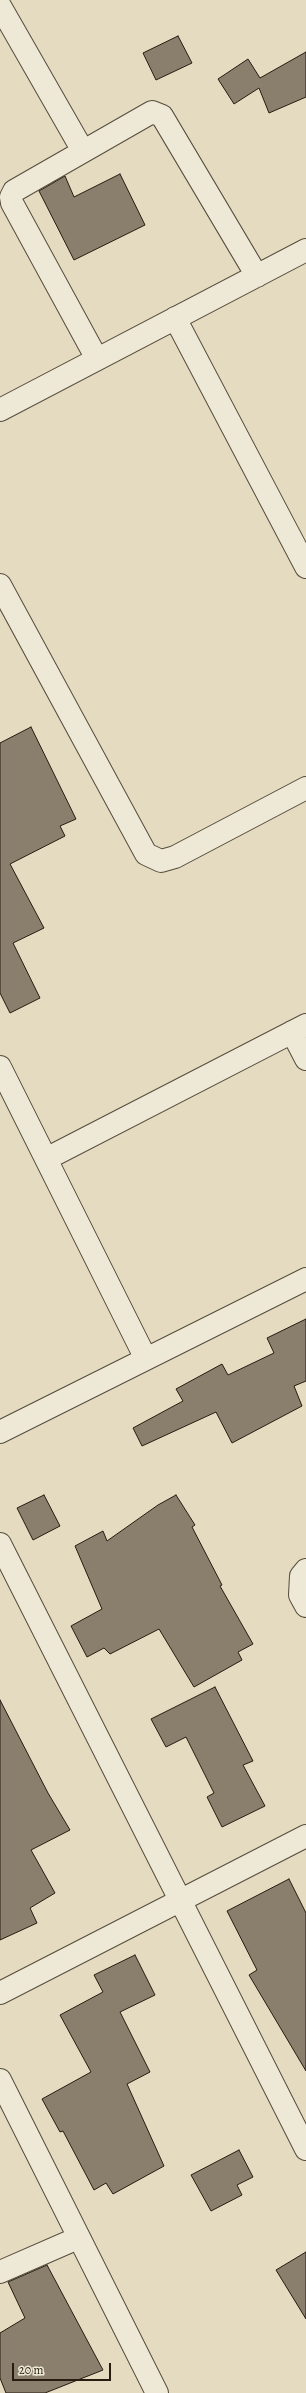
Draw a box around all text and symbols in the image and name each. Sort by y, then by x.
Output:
scale bar [14,2355,113,2381]
text: 20 m [19,2362,43,2378]

